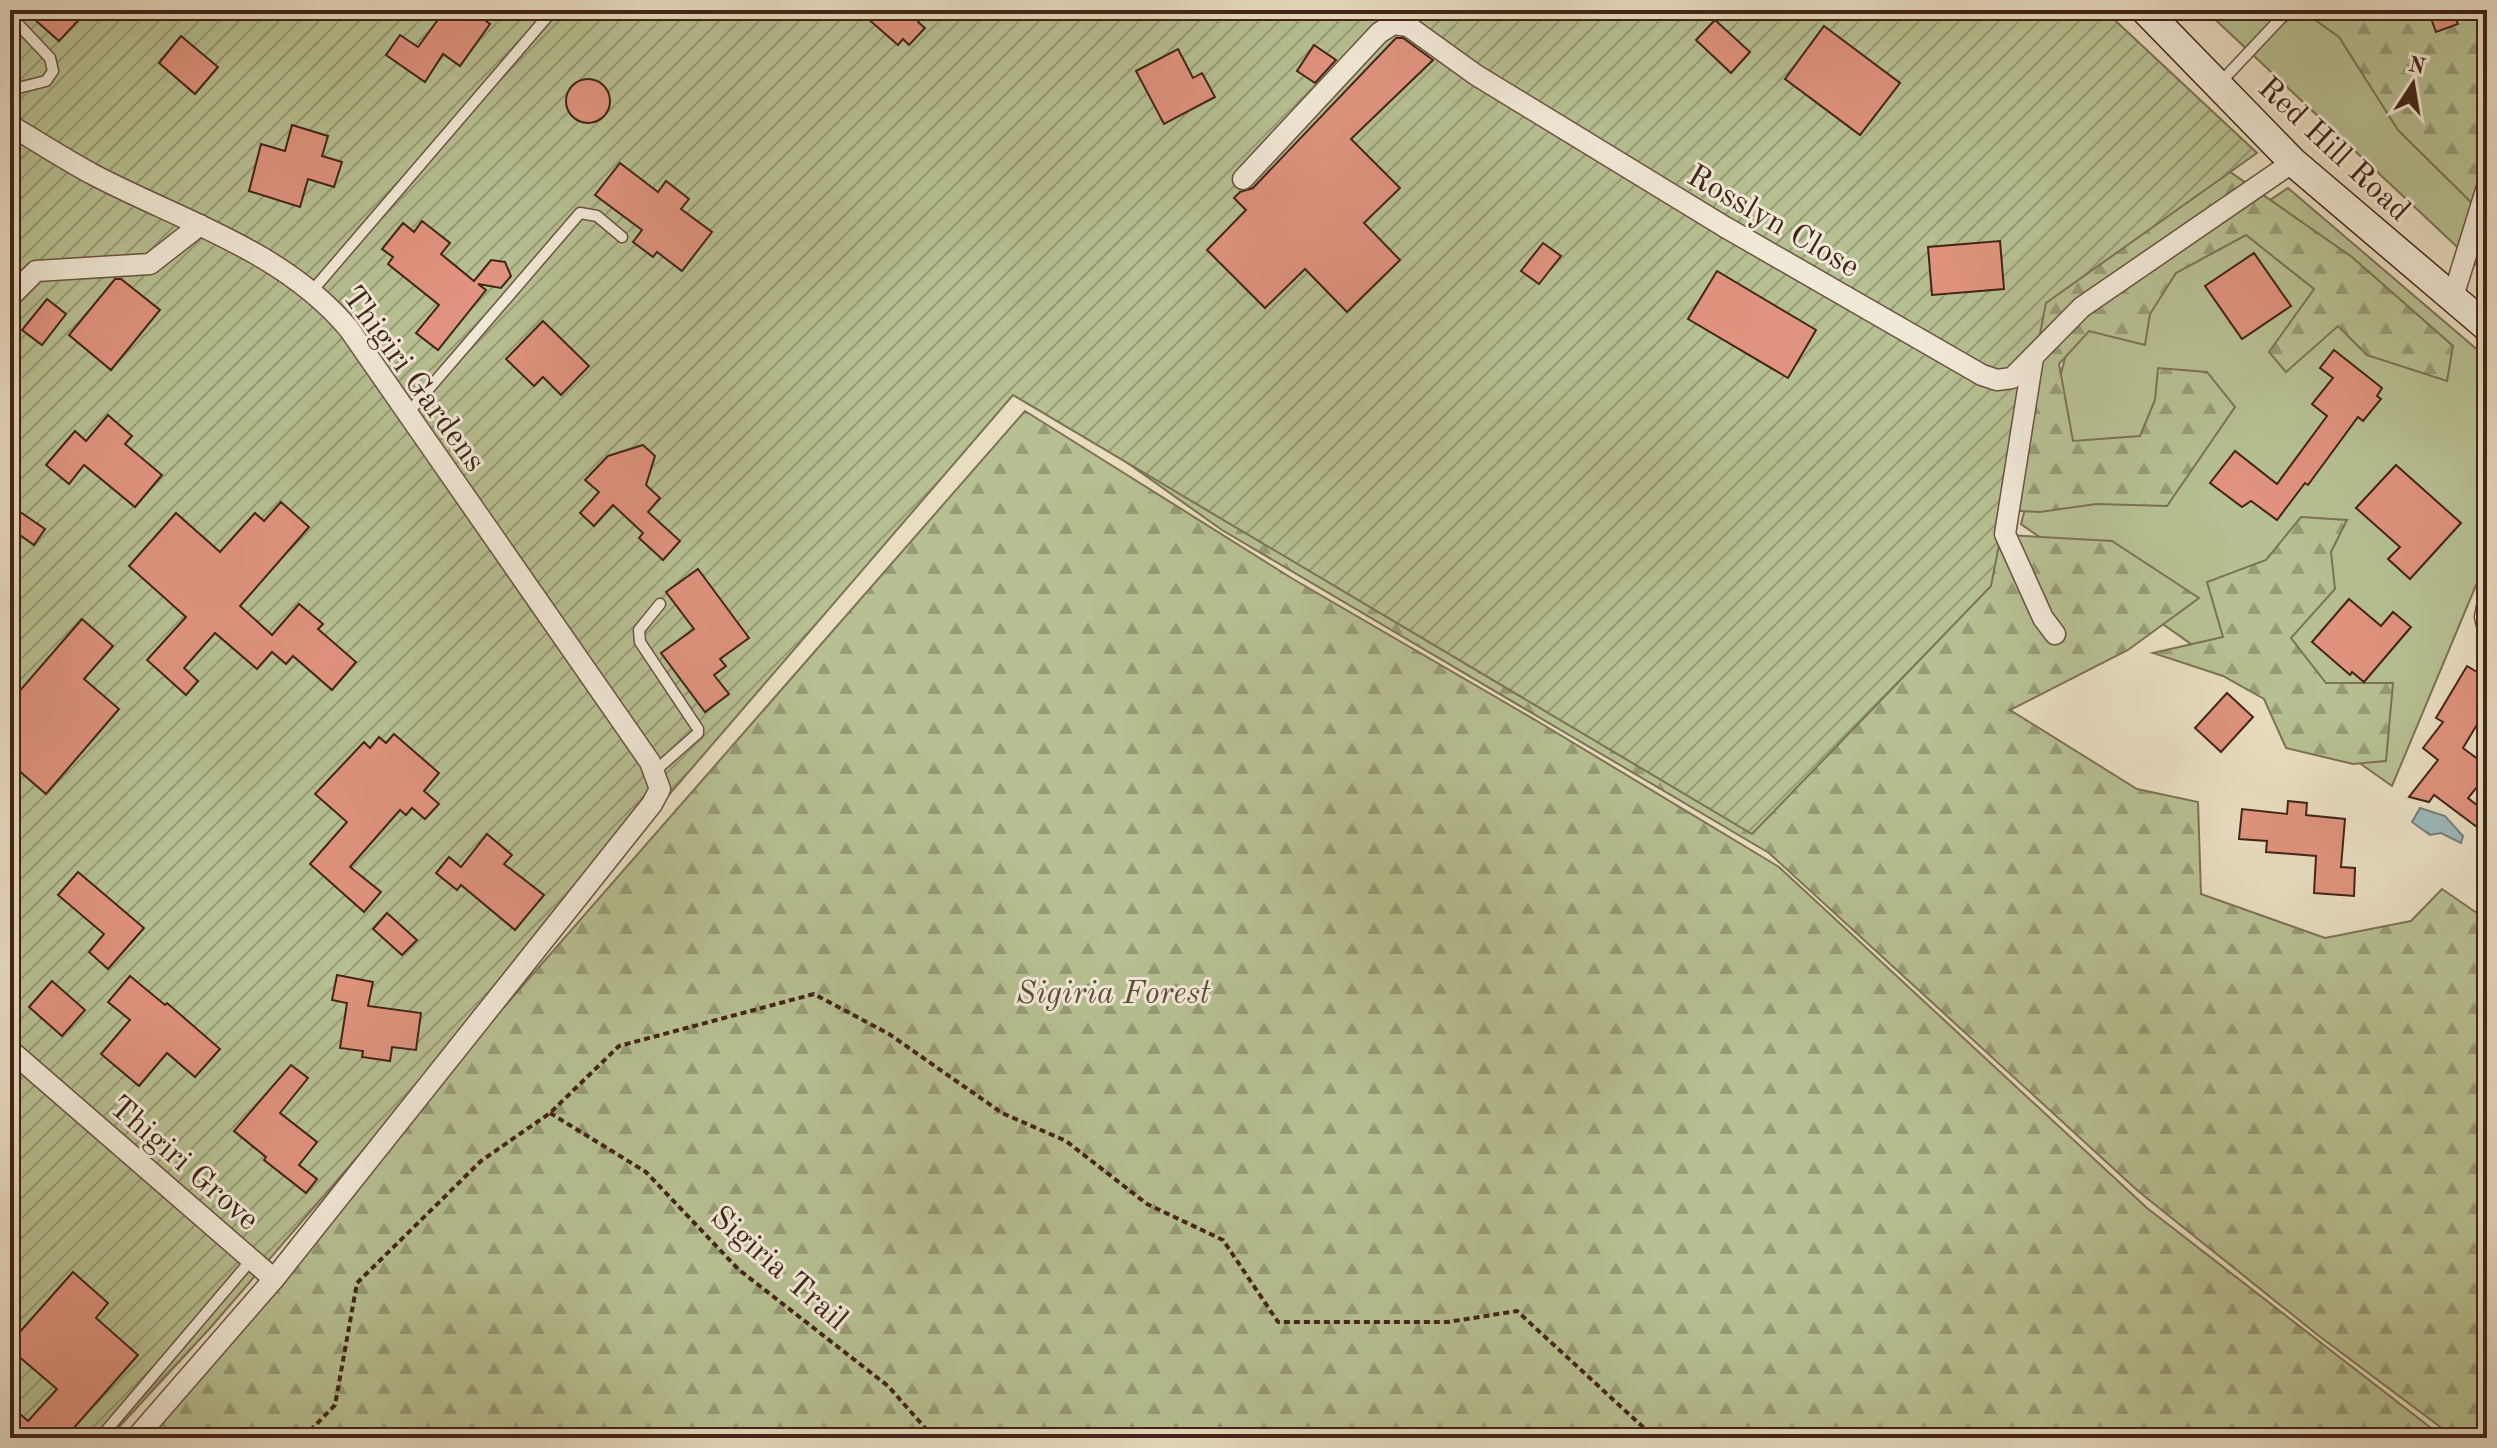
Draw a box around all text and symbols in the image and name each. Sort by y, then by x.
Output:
north arrow [2373,44,2453,124]
text: N [2406,54,2427,79]
street label: Red Hill Road [2251,72,2415,228]
street label: Rosslyn Close [1681,160,1864,285]
street label: Thigiri Gardens [335,281,490,478]
park label: Sigiria Forest [1016,979,1211,1011]
street label: Thigiri Grove [102,1091,264,1237]
street label: Sigiria Trail [703,1201,853,1337]

